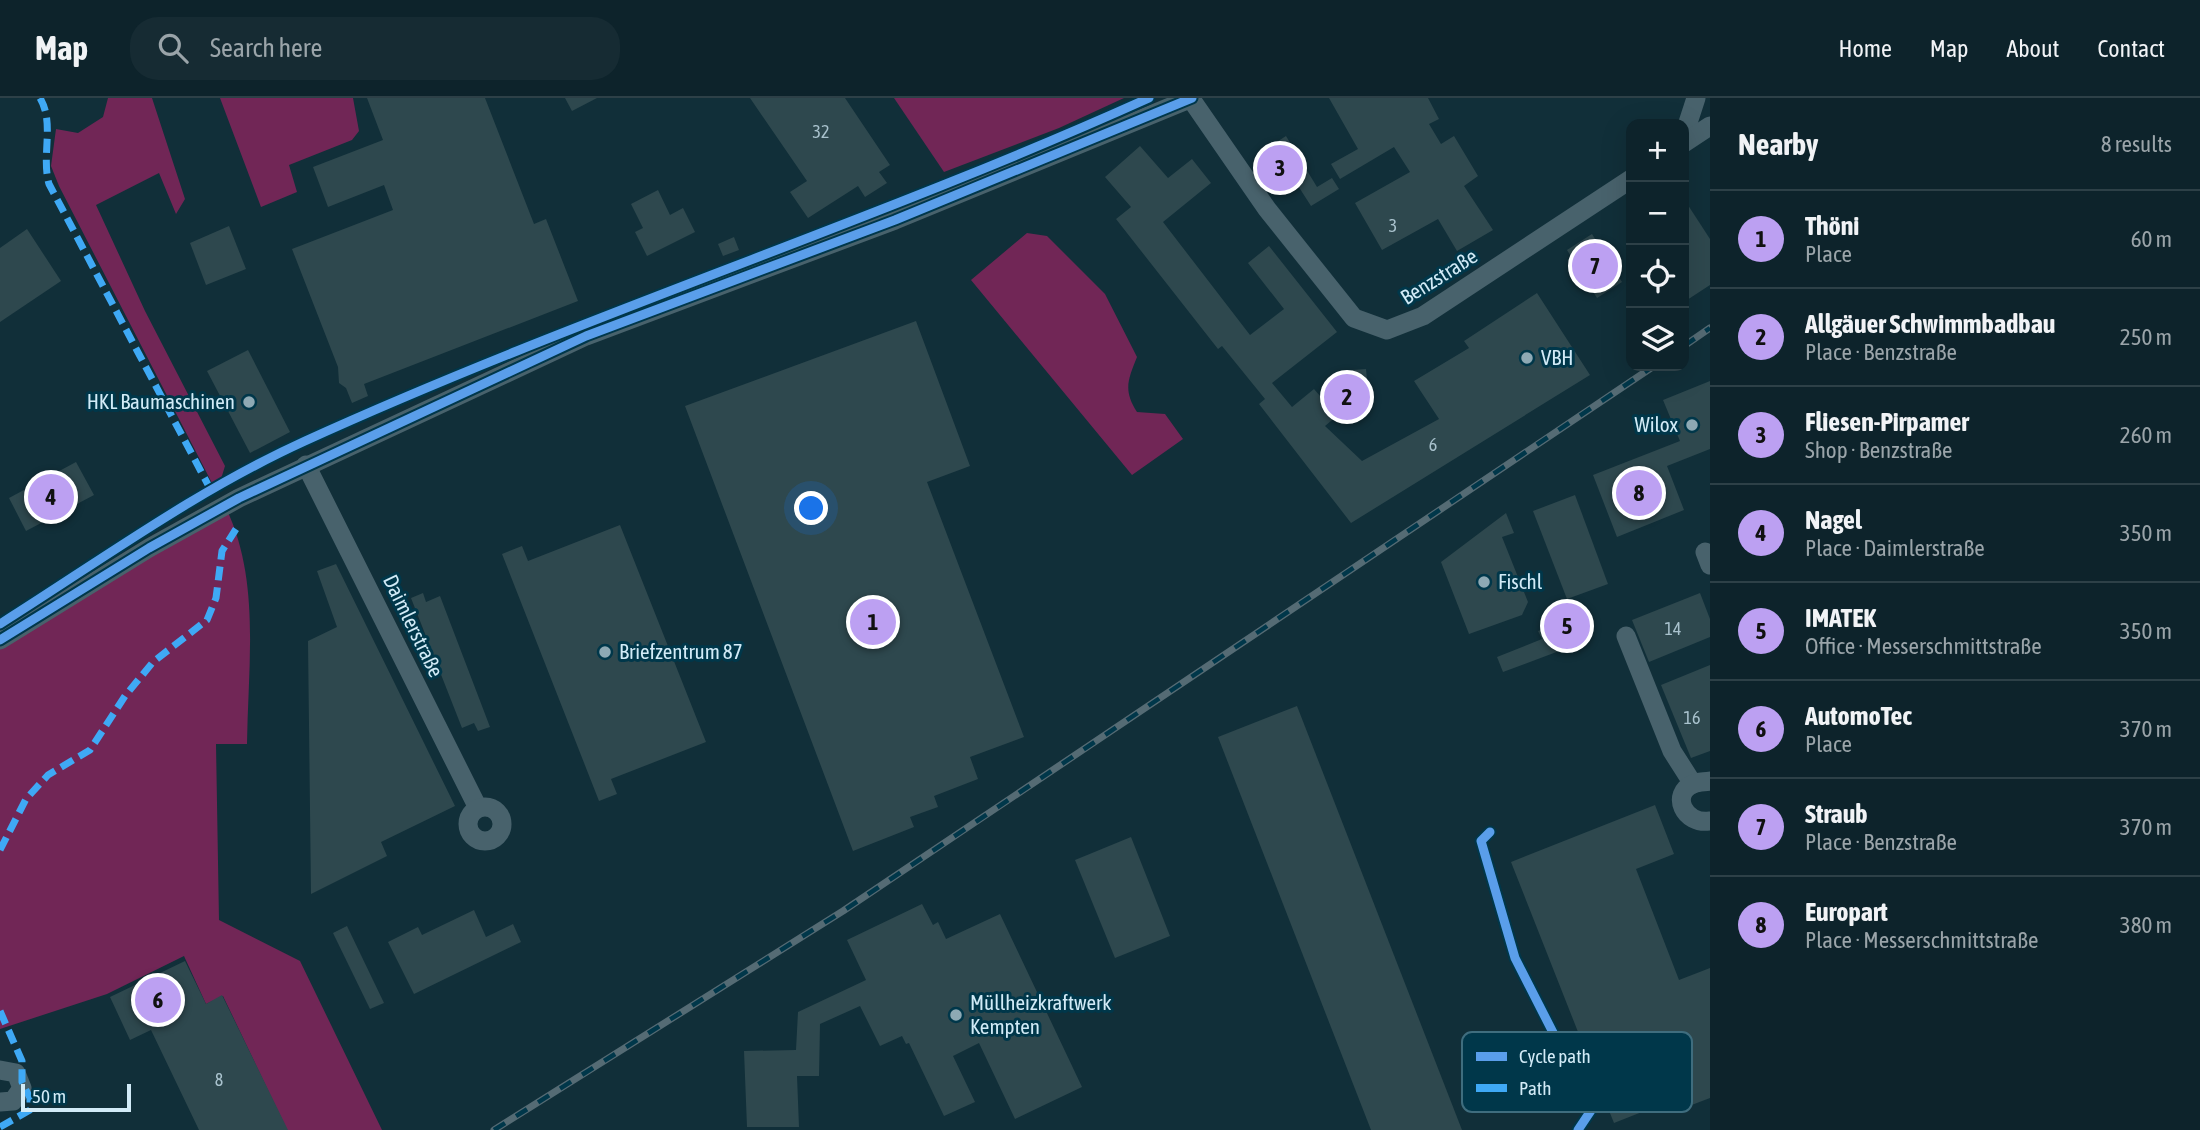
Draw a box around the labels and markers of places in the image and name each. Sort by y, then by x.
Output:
pin: 3 [1257,142,1303,194]
pin: 7 [1572,240,1618,292]
place label: VBH [1541,345,1573,369]
marker: VBH [1519,350,1535,366]
pin: 2 [1324,371,1370,423]
place label: HKL Baumaschinen [87,389,235,413]
marker: HKL Baumaschinen [241,394,257,410]
place label: Wilox [1634,412,1679,436]
marker: Wilox [1684,417,1700,433]
pin: 8 [1616,467,1662,519]
pin: 4 [28,471,74,523]
place label: Fischl [1498,569,1543,593]
marker: Fischl [1476,574,1492,590]
pin: 1 [850,596,896,648]
pin: 5 [1544,600,1590,652]
place label: Briefzentrum 87 [619,639,743,663]
marker: Briefzentrum 87 [597,644,613,660]
pin: 6 [135,974,181,1026]
place label: Müllheizkraftwerk Kempten [970,990,1111,1038]
marker: Müllheizkraftwerk Kempten [948,1007,964,1023]

